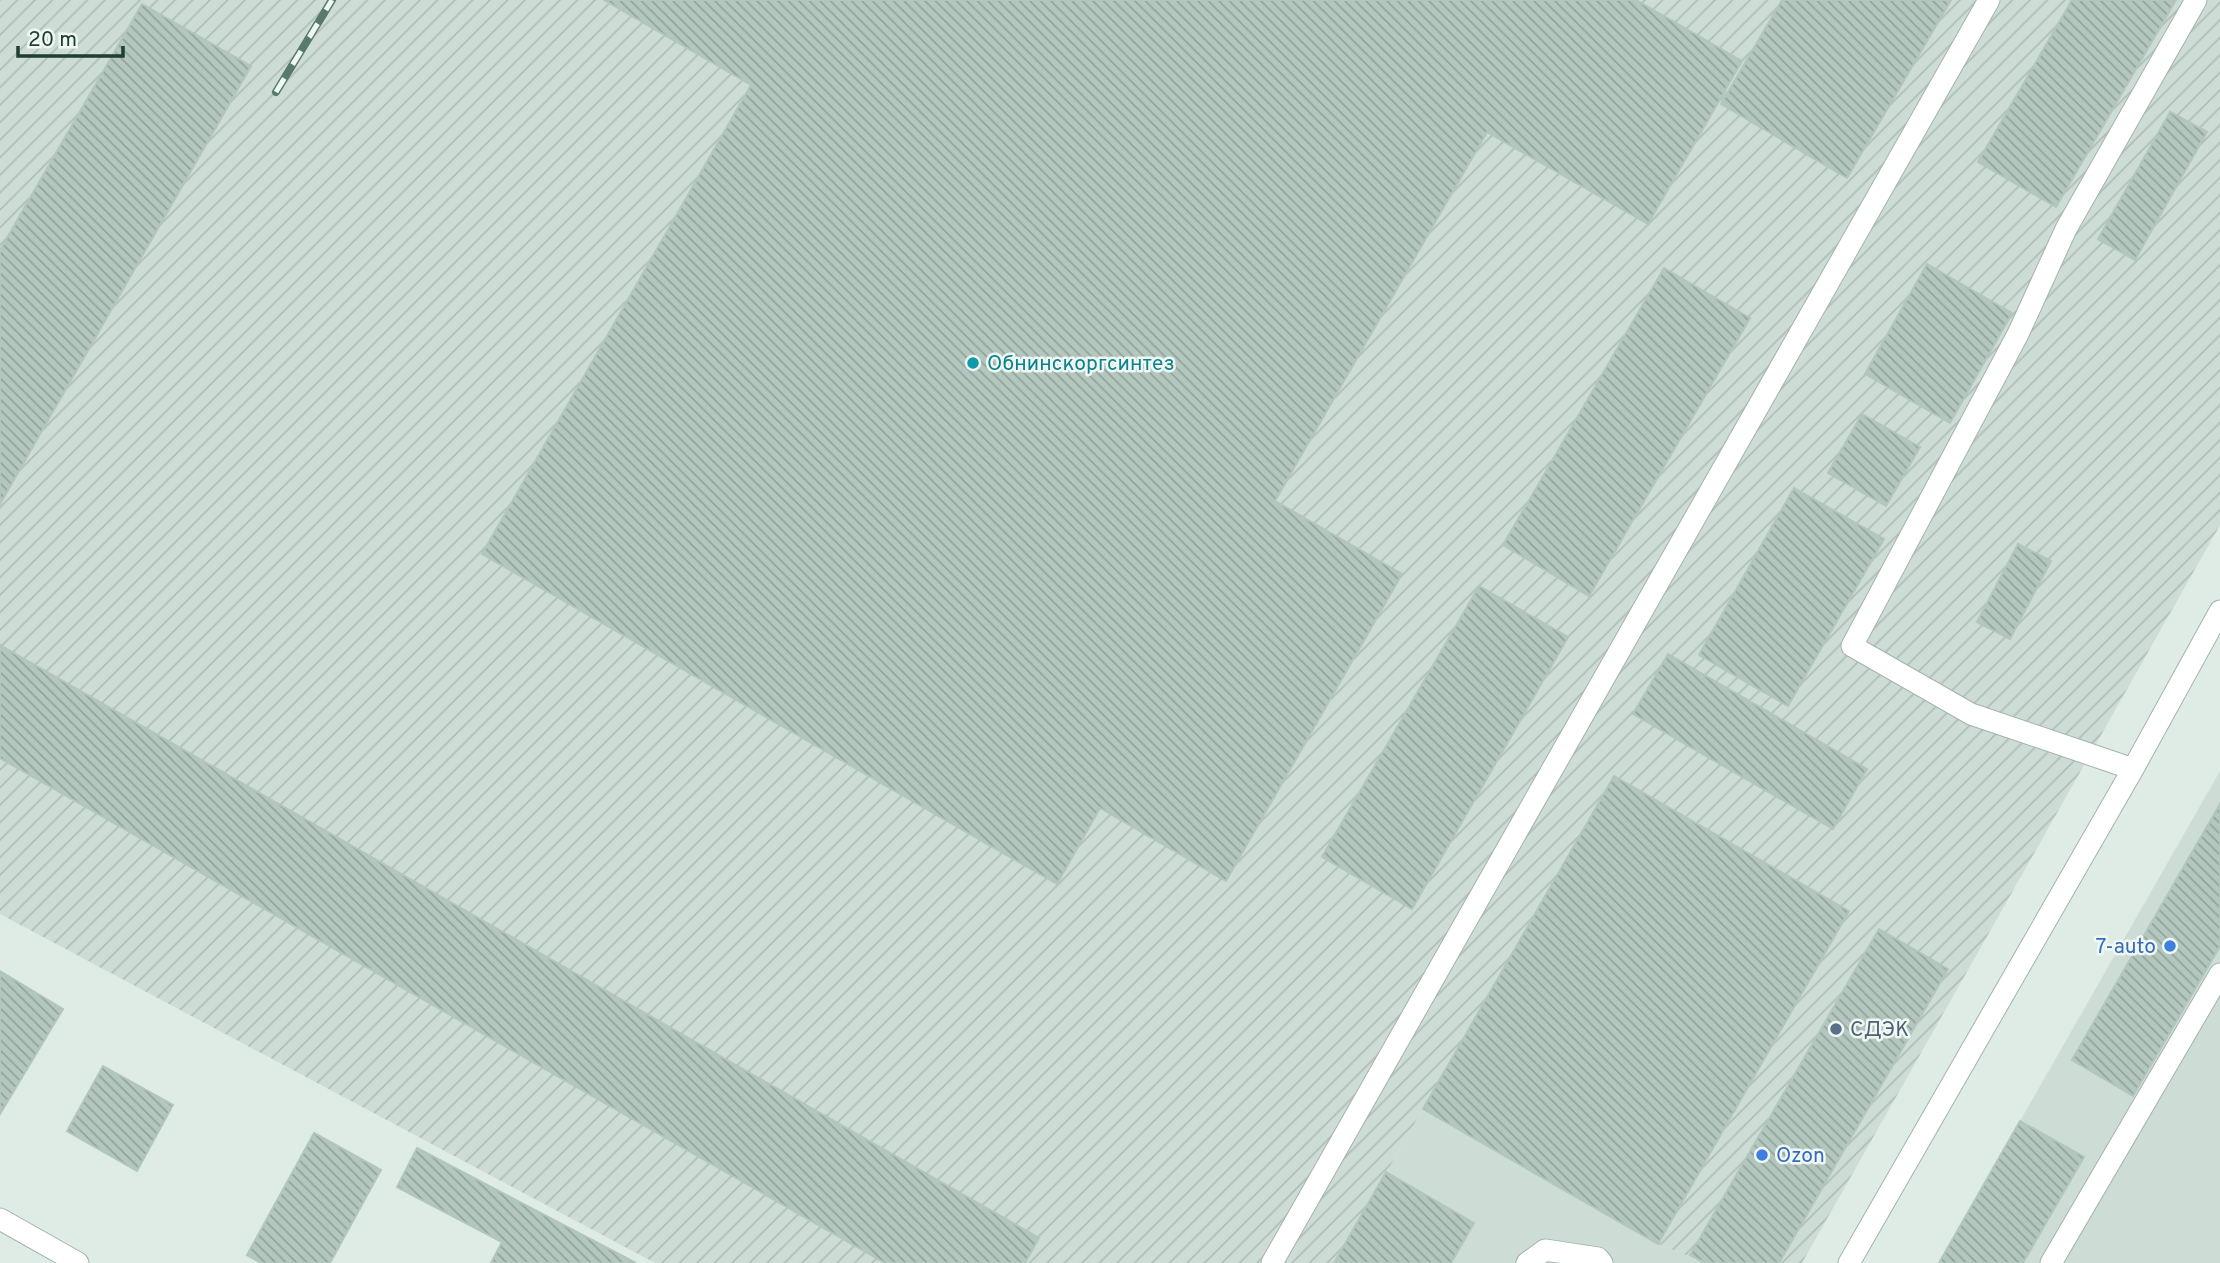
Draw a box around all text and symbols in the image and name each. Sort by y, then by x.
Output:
scale bar [18,14,122,58]
text: 20 m [28,27,77,54]
place label: Обнинскоргсинтез [987,351,1175,378]
marker: Обнинскоргсинтез [965,355,981,371]
place label: 7-auto [2095,934,2156,961]
marker: 7-auto [2162,938,2178,954]
place label: СДЭК [1850,1017,1909,1044]
marker: СДЭК [1828,1021,1844,1037]
place label: Ozon [1776,1143,1825,1170]
marker: Ozon [1754,1147,1770,1163]

